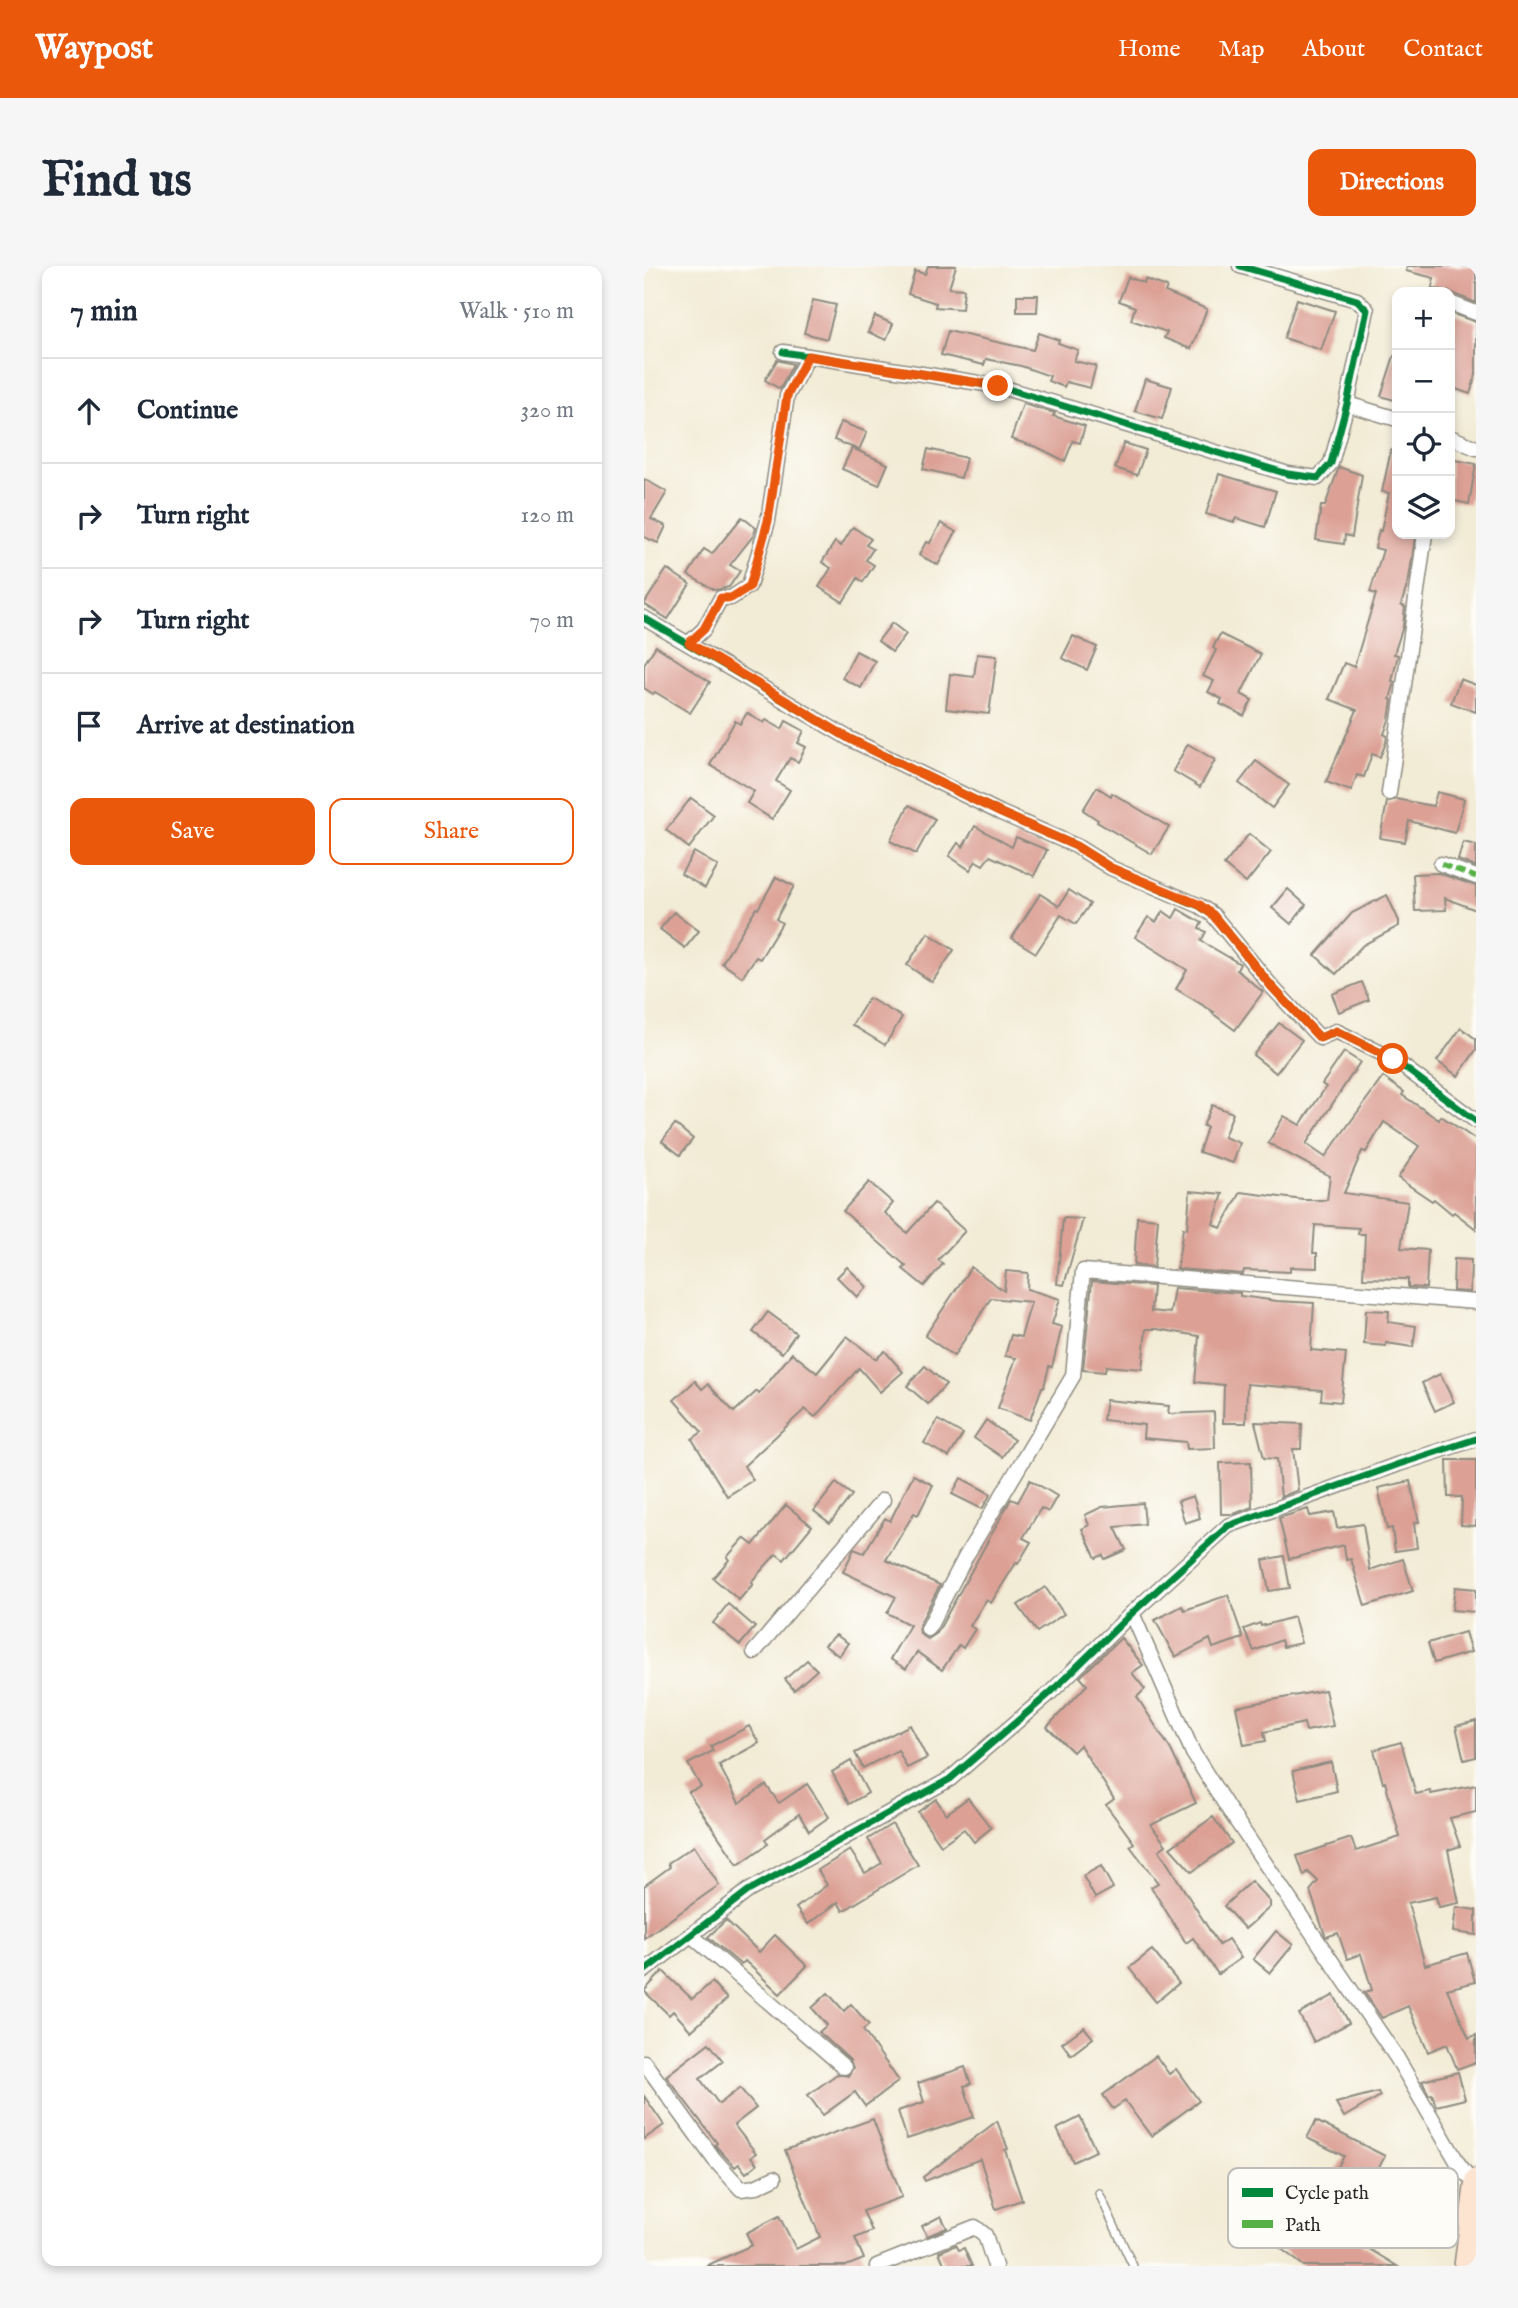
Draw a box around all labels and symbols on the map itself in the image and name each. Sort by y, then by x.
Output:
route end [982,370,1013,401]
route start [1377,1043,1408,1074]
legend [1228,2168,1458,2248]
text: Cycle path [1285,2182,1369,2206]
text: Path [1285,2214,1321,2238]

